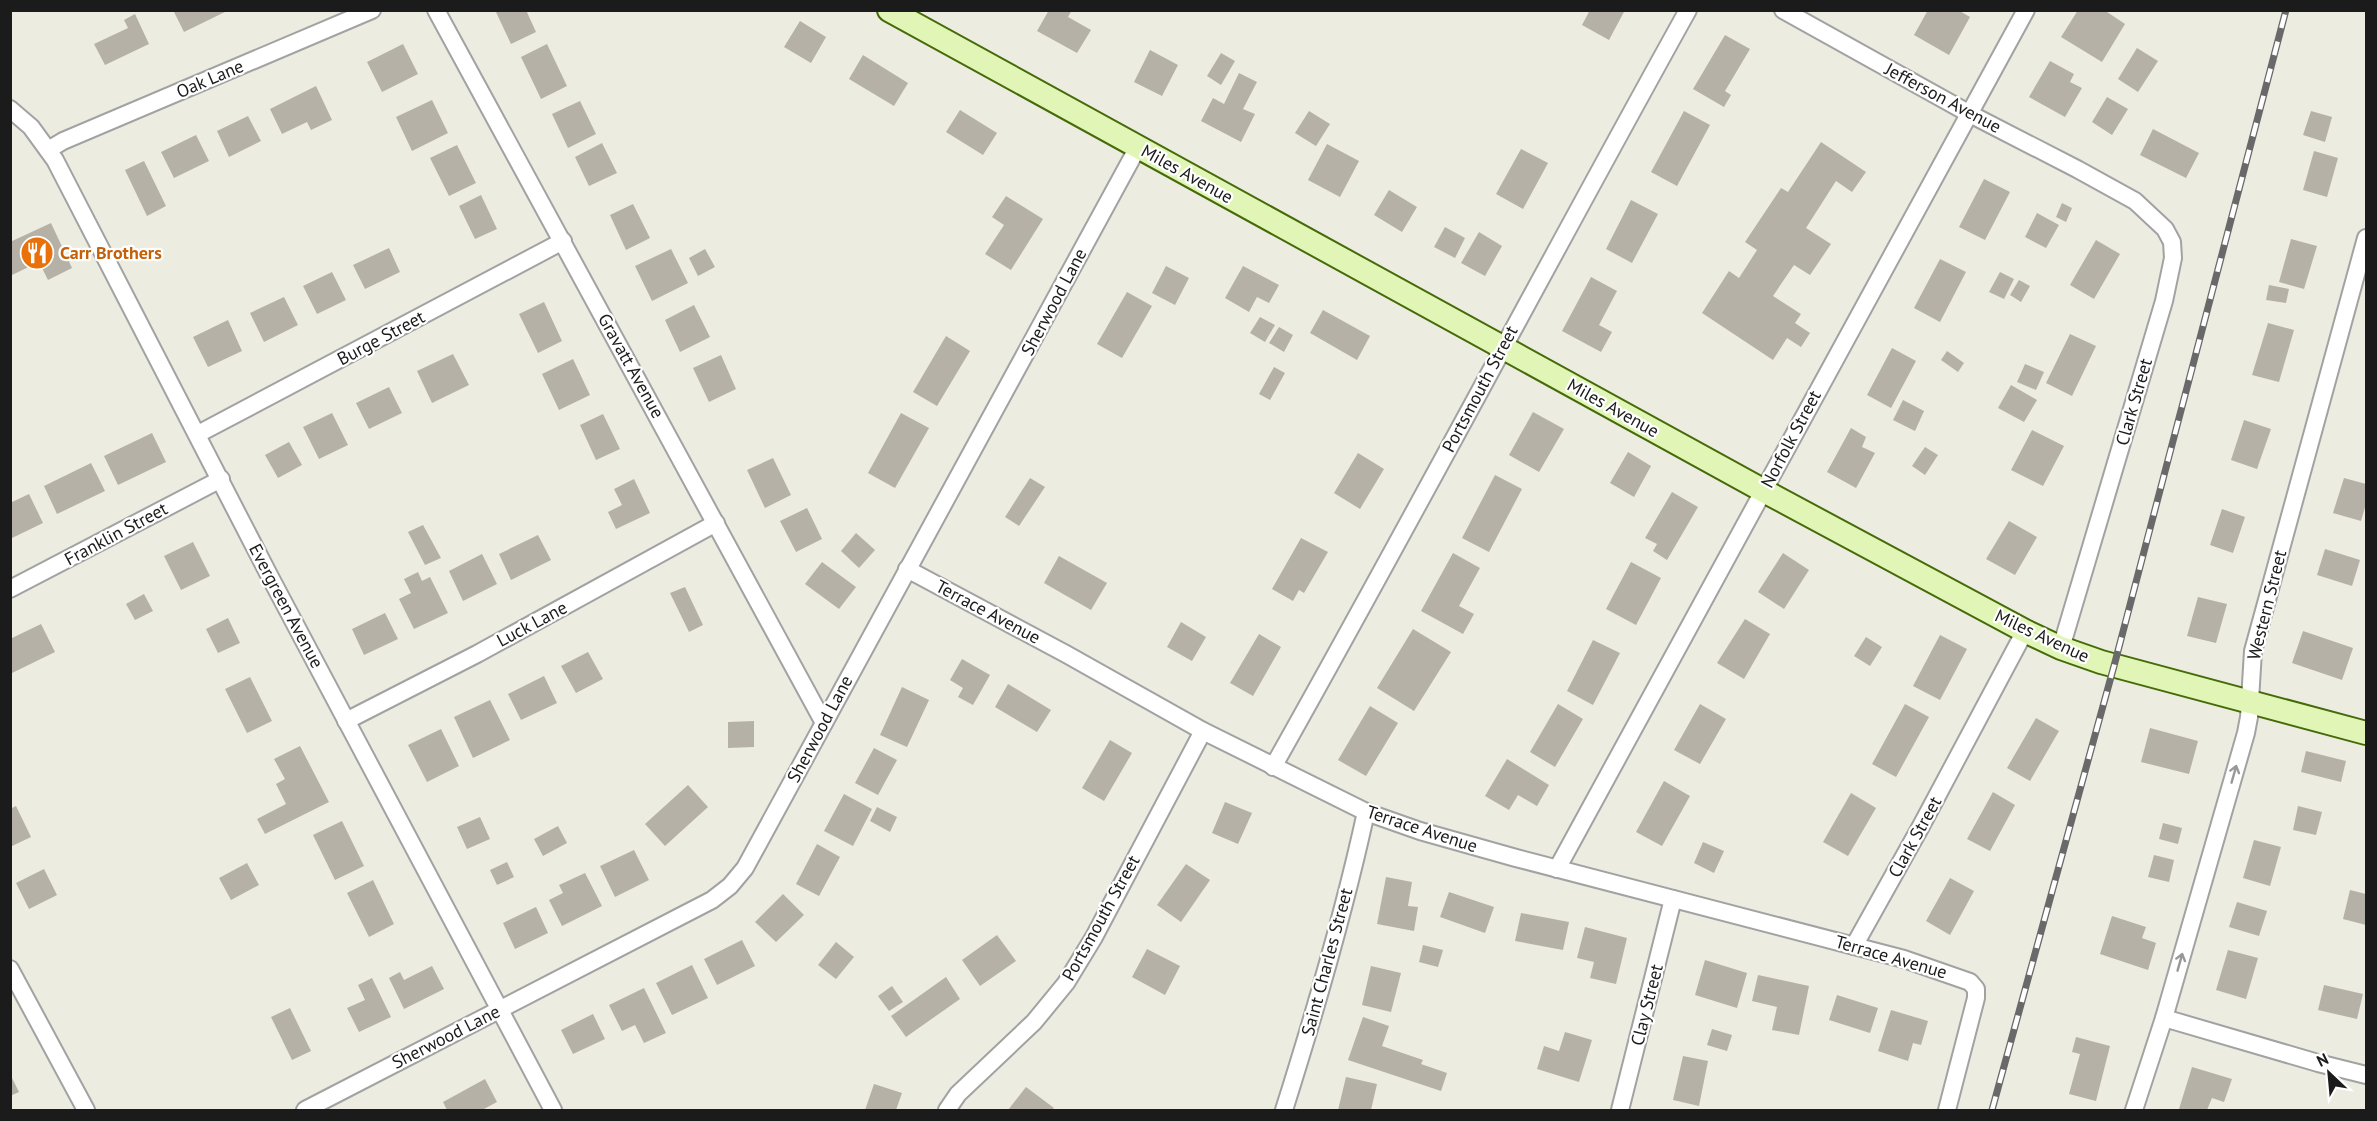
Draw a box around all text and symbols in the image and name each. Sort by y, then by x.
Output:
street label: Oak Lane [173,54,247,103]
street label: Jefferson Avenue [1880,57,2005,138]
street label: Miles Avenue [1137,139,1237,208]
restaurant icon: Carr Brothers [19,235,55,271]
place label: Carr Brothers [60,241,162,264]
street label: Sherwood Lane [1016,244,1091,359]
street label: Burge Street [333,305,429,370]
street label: Gravatt Avenue [593,309,670,422]
street label: Portsmouth Street [1437,322,1523,456]
street label: Clark Street [2110,356,2157,448]
street label: Miles Avenue [1563,373,1663,442]
street label: Norfolk Street [1755,386,1826,491]
street label: Franklin Street [60,497,171,570]
street label: Evergreen Avenue [244,540,329,672]
street label: Western Street [2242,547,2291,662]
street label: Terrace Avenue [932,574,1045,649]
street label: Luck Lane [493,595,571,652]
street label: Miles Avenue [1991,604,2093,667]
street label: Sherwood Lane [782,671,857,786]
one-way arrow [2229,765,2240,784]
street label: Clark Street [1883,792,1946,881]
street label: Terrace Avenue [1364,800,1481,857]
street label: Portsmouth Street [1057,851,1145,985]
street label: Saint Charles Street [1296,885,1357,1038]
street label: Terrace Avenue [1833,930,1950,983]
one-way arrow [2175,952,2186,971]
street label: Clay Street [1625,962,1668,1048]
street label: Sherwood Lane [388,999,504,1074]
north arrow [2299,1043,2359,1103]
text: N [2313,1048,2332,1071]

